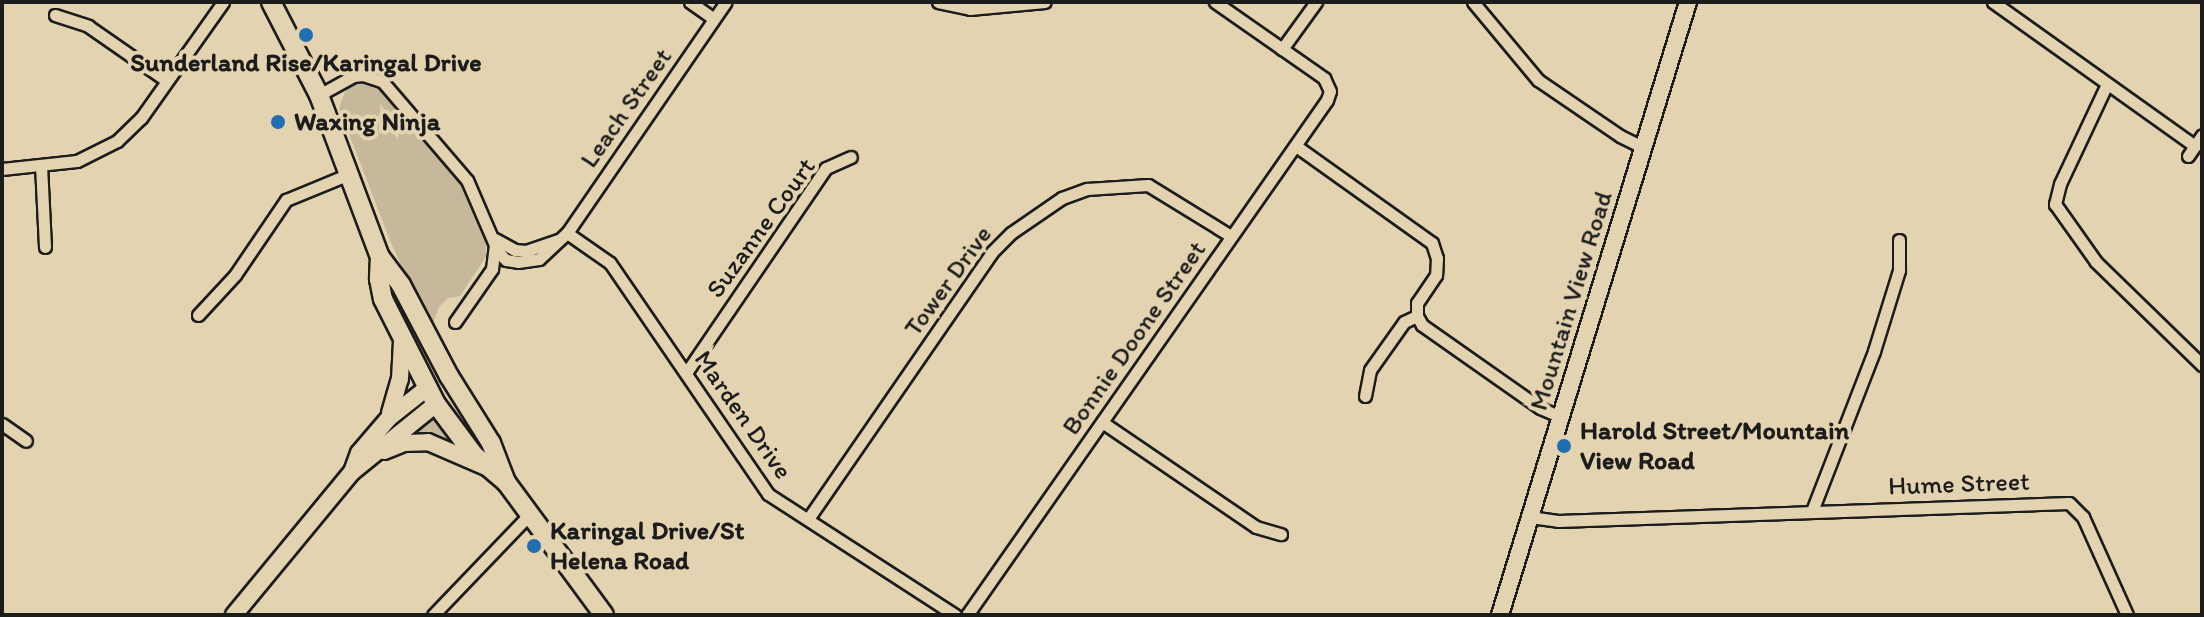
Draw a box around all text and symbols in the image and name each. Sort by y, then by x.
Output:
marker: Sunderland Rise/Karingal Drive [297,26,315,44]
street label: Leach Street [574,42,678,174]
place label: Sunderland Rise/Karingal Drive [130,47,482,79]
place label: Waxing Ninja [294,106,440,138]
marker: Waxing Ninja [269,113,287,131]
street label: Suzanne Court [700,152,822,304]
street label: Mountain View Road [1523,188,1619,414]
street label: Tower Drive [897,219,999,343]
street label: Bonnie Doone Street [1055,235,1213,441]
street label: Marden Drive [687,345,799,485]
place label: Harold Street/Mountain View Road [1580,415,1849,476]
marker: Harold Street/Mountain View Road [1555,437,1573,455]
street label: Hume Street [1888,466,2030,502]
place label: Karingal Drive/St Helena Road [550,515,745,576]
marker: Karingal Drive/St Helena Road [525,537,543,555]

